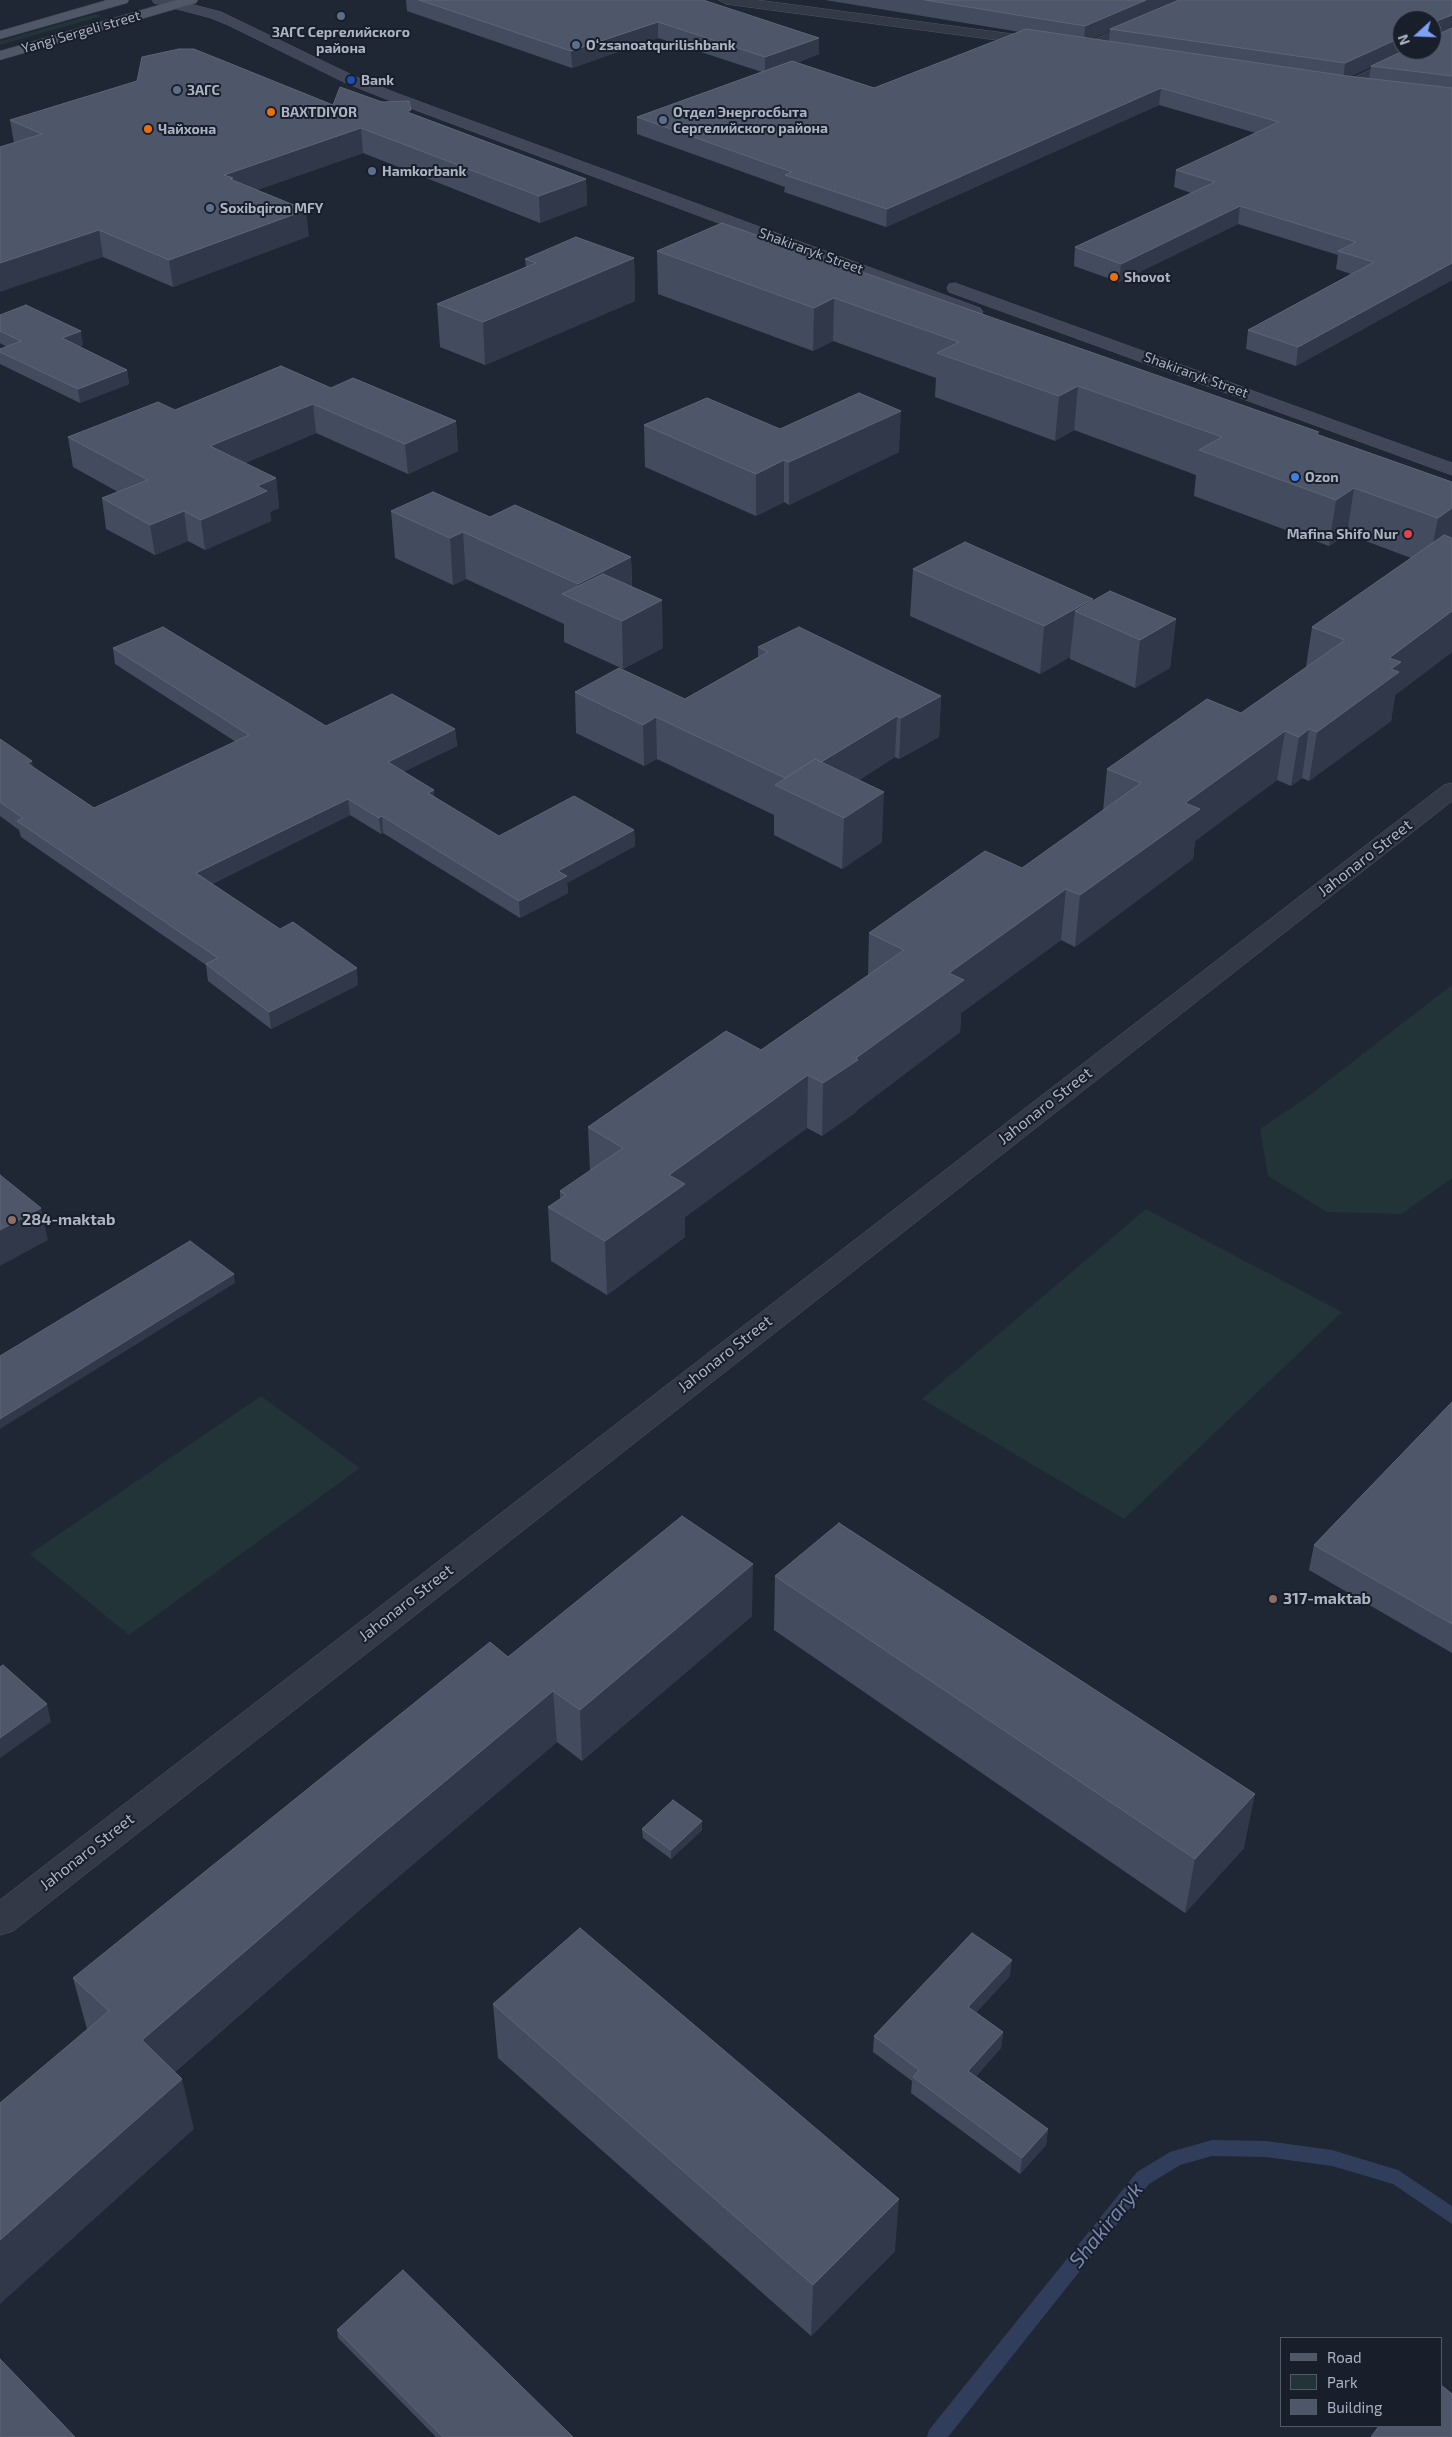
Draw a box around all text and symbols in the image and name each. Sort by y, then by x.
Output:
street label: Yangi Sergeli street [20,7,142,57]
marker: ЗАГС Сергелийского района [335,10,347,22]
north arrow [1392,10,1442,60]
place label: ЗАГС Сергелийского района [272,24,410,56]
text: N [1394,32,1413,48]
place label: Oʻzsanoatqurilishbank [586,37,735,53]
marker: Oʻzsanoatqurilishbank [570,39,582,51]
place label: Bank [361,72,394,88]
marker: Bank [345,74,357,86]
place label: ЗАГС [187,82,220,98]
marker: ЗАГС [171,84,183,96]
place label: BAXTDIYOR [281,104,357,120]
place label: Отдел Энергосбыта Сергелийского района [673,104,828,136]
marker: BAXTDIYOR [265,106,277,118]
marker: Отдел Энергосбыта Сергелийского района [657,114,669,126]
place label: Чайхона [158,121,216,137]
marker: Чайхона [142,123,154,135]
place label: Hamkorbank [382,163,466,179]
marker: Hamkorbank [366,165,378,177]
place label: Soxibqiron MFY [220,200,323,216]
marker: Soxibqiron MFY [204,202,216,214]
street label: Shakiraryk Street [757,224,865,278]
place label: Shovot [1124,269,1171,285]
marker: Shovot [1108,271,1120,283]
street label: Shakiraryk Street [1142,348,1250,402]
place label: Ozon [1305,469,1339,485]
marker: Ozon [1289,471,1301,483]
place label: Mafina Shifo Nur [1287,526,1398,542]
marker: Mafina Shifo Nur [1402,528,1414,540]
street label: Jahonaro Street [1314,815,1416,901]
street label: Jahonaro Street [994,1063,1096,1149]
place label: 284-maktab [22,1210,115,1230]
marker: 284-maktab [6,1214,18,1226]
street label: Jahonaro Street [674,1311,776,1397]
street label: Jahonaro Street [355,1560,457,1646]
place label: 317-maktab [1283,1589,1371,1609]
marker: 317-maktab [1267,1593,1279,1605]
street label: Jahonaro Street [36,1809,138,1895]
water label: Shakiraryk [1064,2177,1148,2273]
legend [1280,2337,1442,2427]
text: Road [1327,2348,1362,2366]
text: Park [1327,2373,1358,2391]
text: Building [1327,2398,1382,2416]

